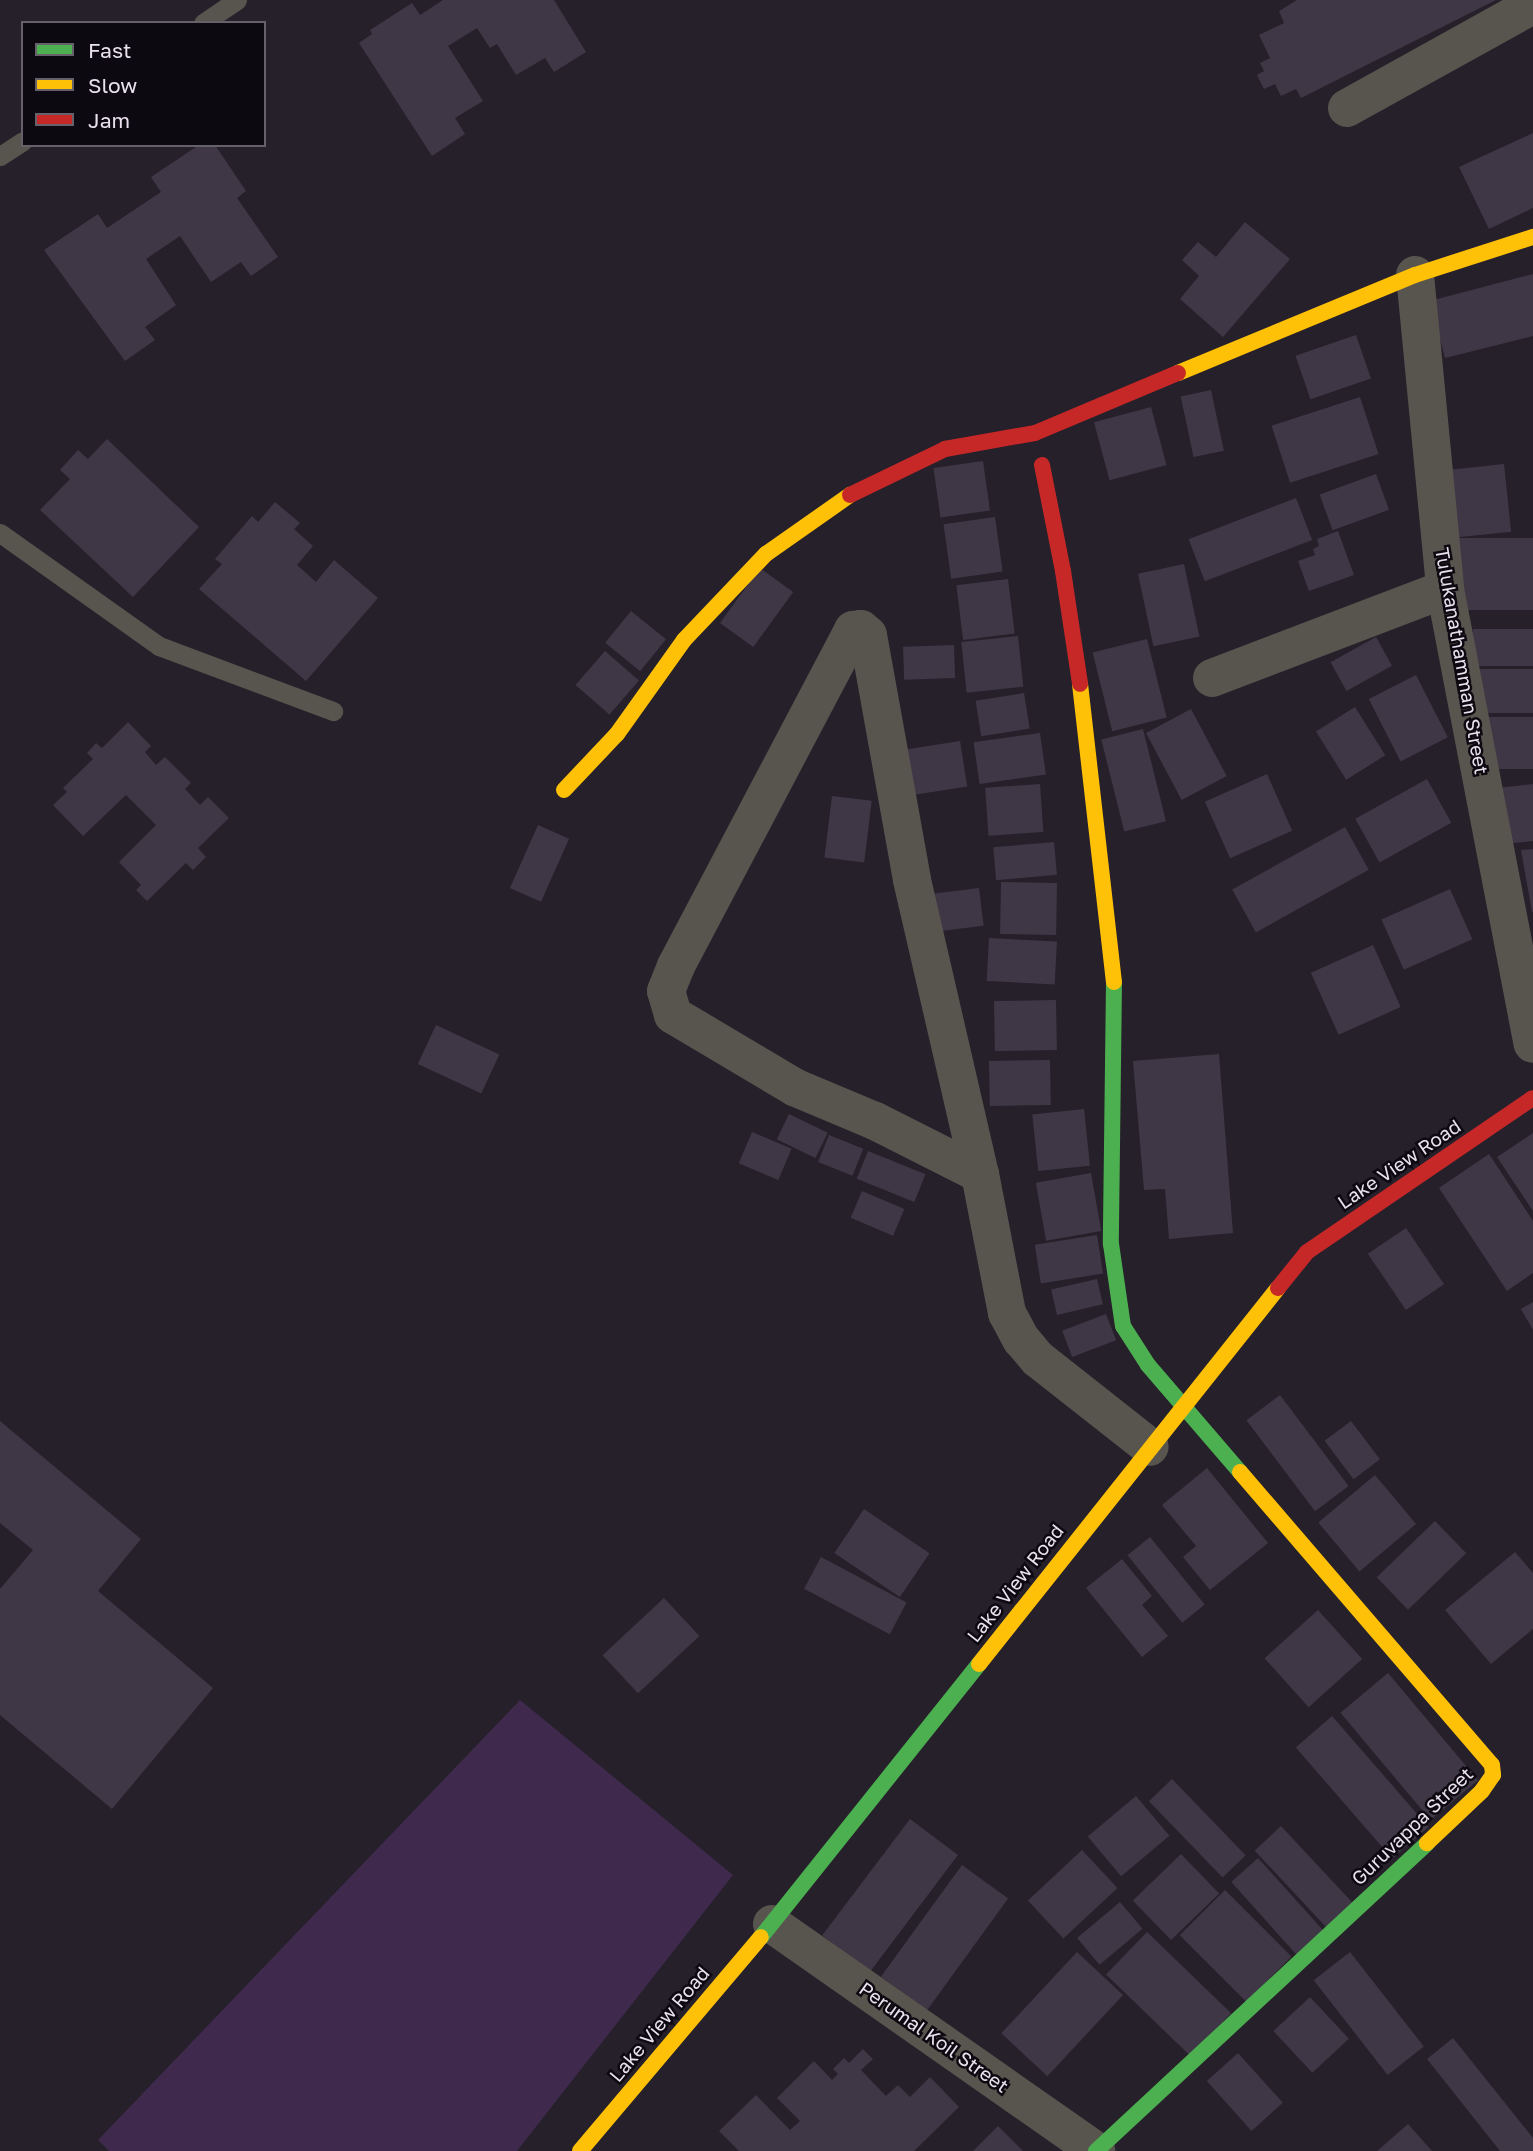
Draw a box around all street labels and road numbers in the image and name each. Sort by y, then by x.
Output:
street label: Tulukanathamman Street [1431,546,1493,776]
street label: Lake View Road [1333,1115,1465,1213]
street label: Lake View Road [962,1520,1068,1646]
street label: Guruvappa Street [1347,1762,1477,1890]
street label: Lake View Road [604,1962,714,2086]
street label: Perumal Koil Street [855,1977,1013,2097]

